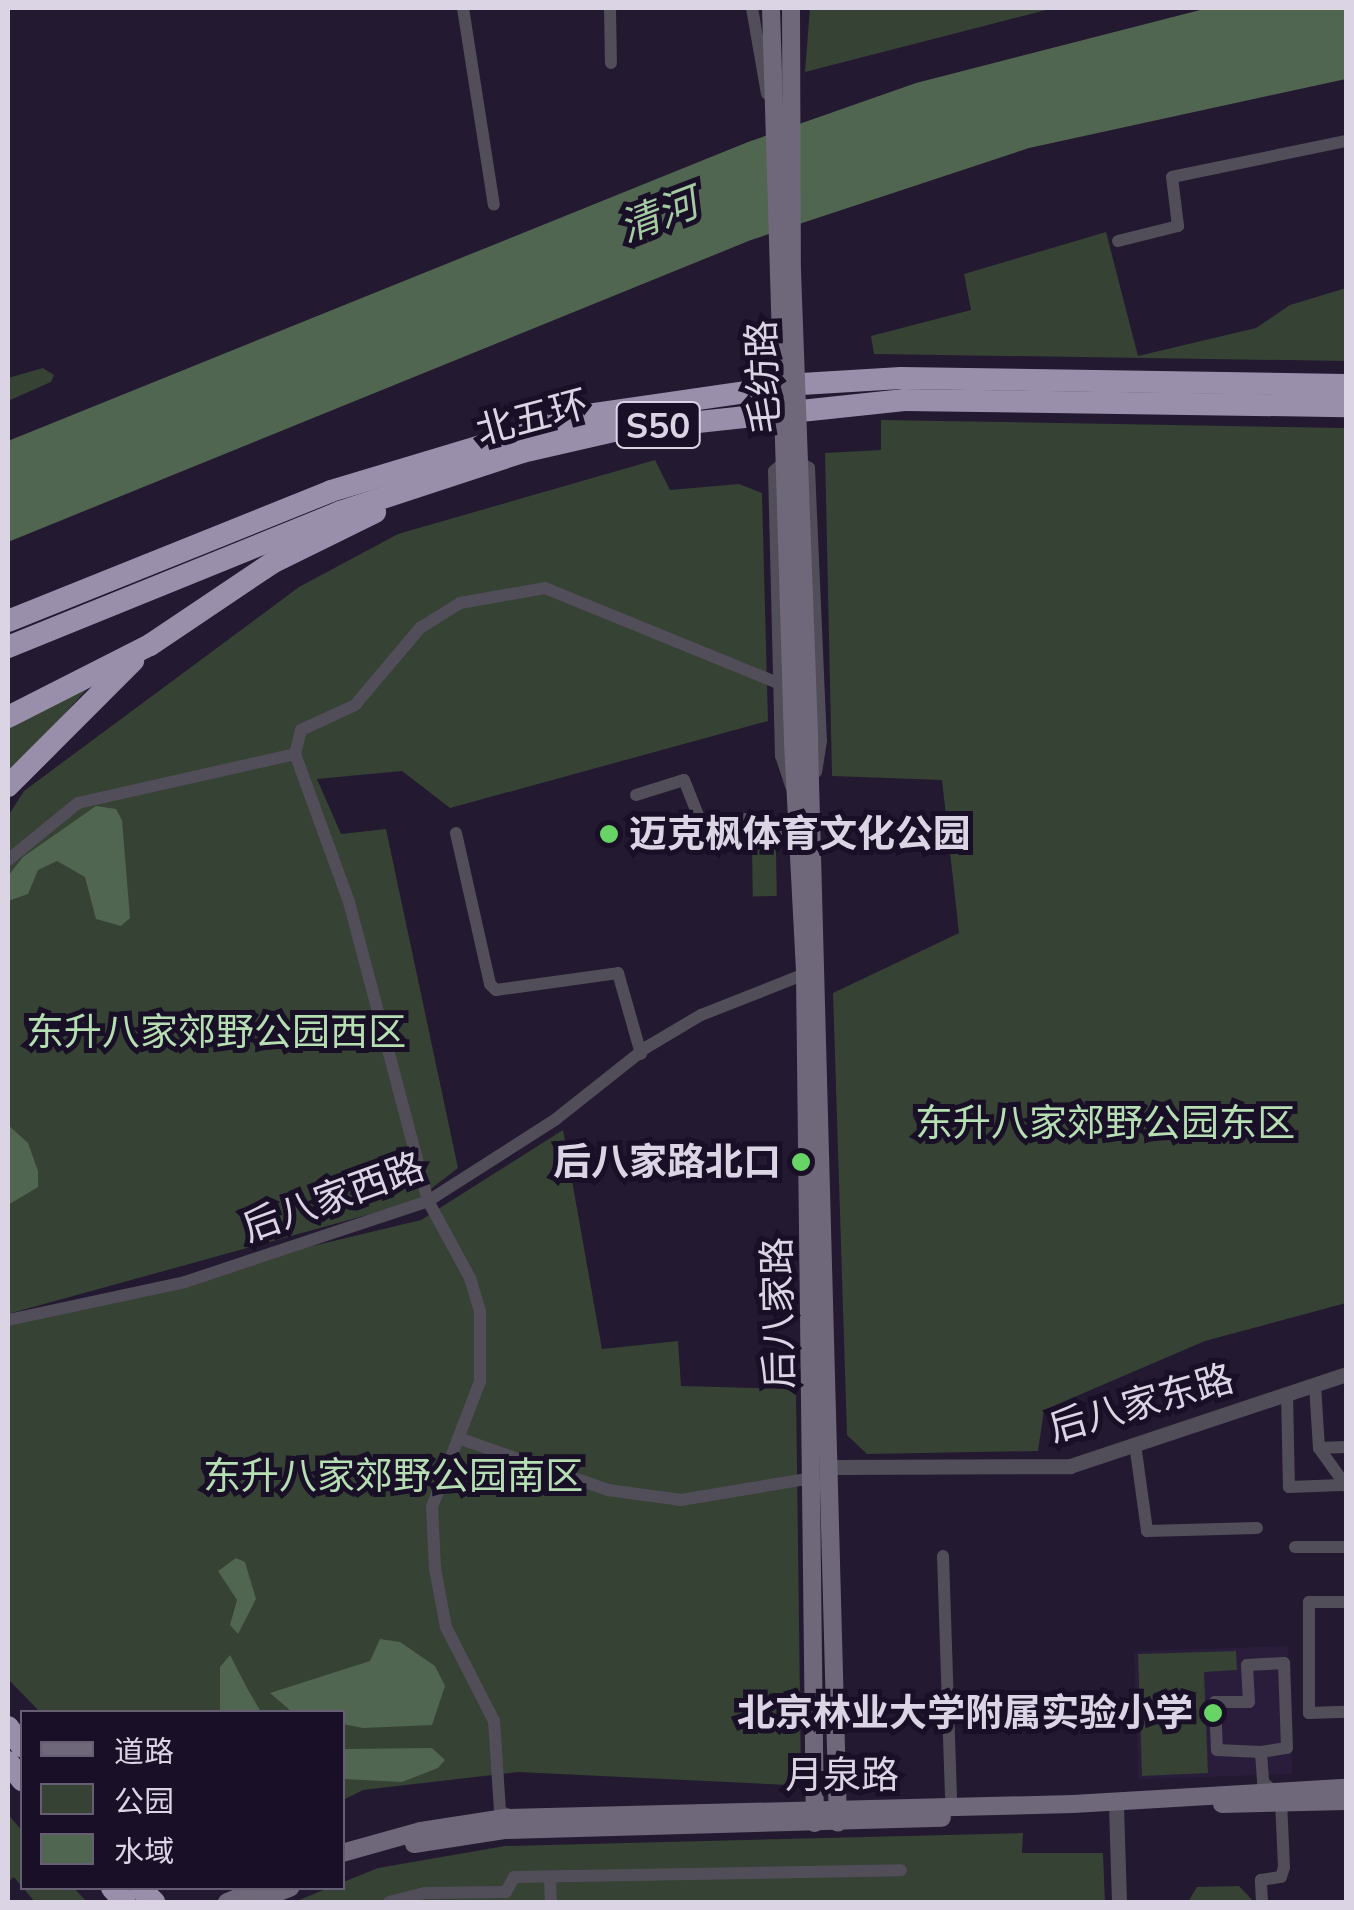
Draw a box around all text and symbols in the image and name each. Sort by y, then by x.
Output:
water label: 清河 [612,177,704,251]
street label: 毛纺路 [738,319,788,435]
street label: 北五环 [471,380,593,454]
road number: S50 [616,395,700,455]
place label: 迈克枫体育文化公园 [629,811,971,857]
marker: 迈克枫体育文化公园 [598,823,620,845]
park label: 东升八家郊野公园西区 [26,1009,406,1055]
park label: 东升八家郊野公园东区 [915,1100,1295,1146]
place label: 后八家路北口 [553,1139,781,1185]
street label: 后八家西路 [236,1143,430,1251]
marker: 后八家路北口 [790,1151,812,1173]
street label: 后八家路 [754,1237,802,1389]
street label: 后八家东路 [1043,1355,1239,1451]
park label: 东升八家郊野公园南区 [203,1453,583,1499]
place label: 北京林业大学附属实验小学 [737,1690,1193,1736]
marker: 北京林业大学附属实验小学 [1202,1702,1224,1724]
legend [20,1710,345,1890]
text: 道路 [114,1732,174,1770]
street label: 月泉路 [785,1752,899,1798]
text: 公园 [114,1782,174,1820]
text: 水域 [114,1832,174,1870]

